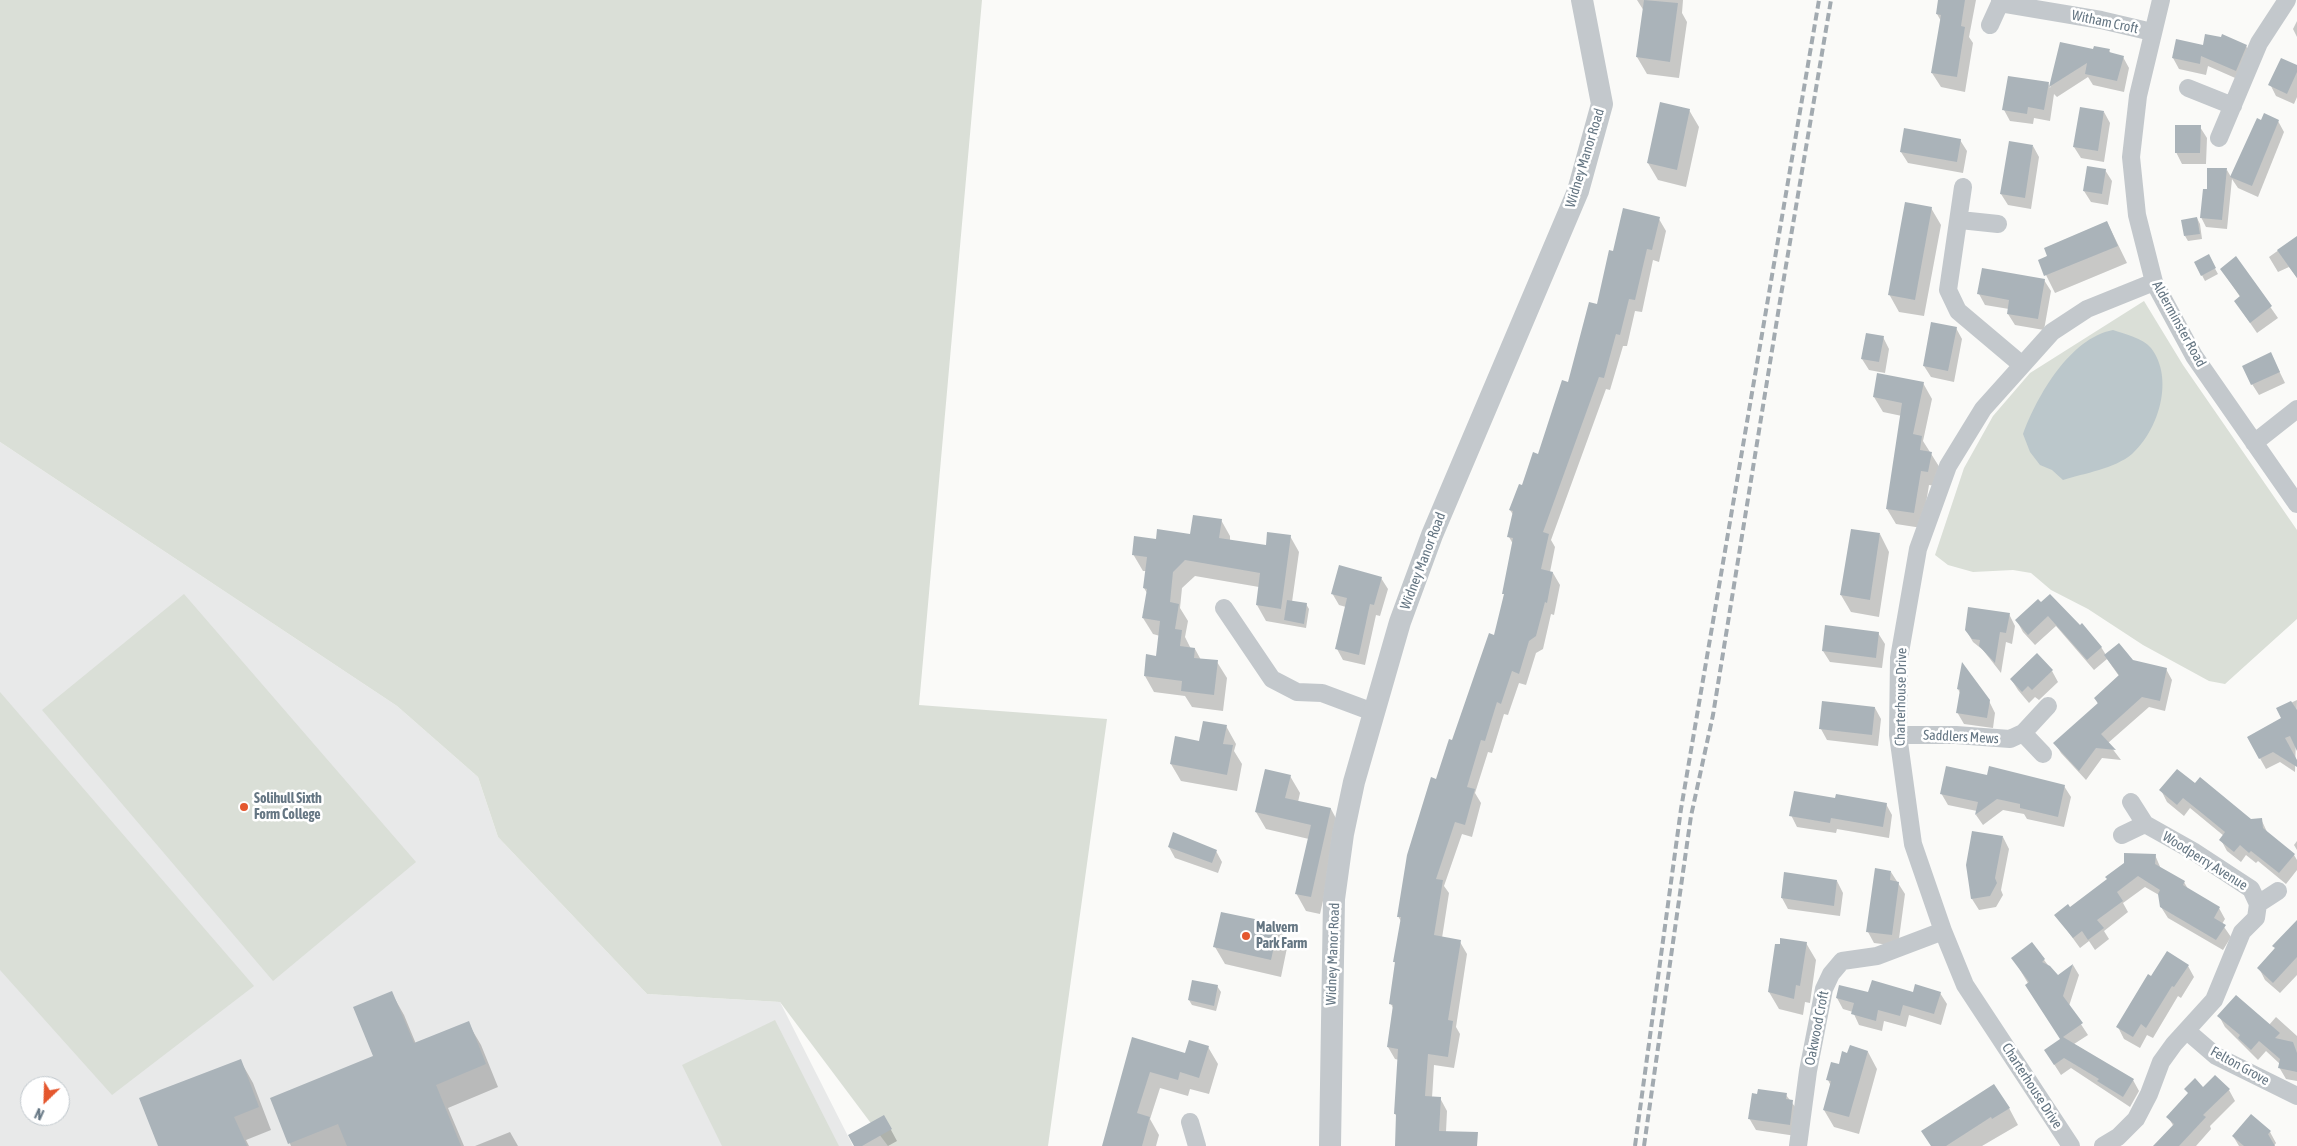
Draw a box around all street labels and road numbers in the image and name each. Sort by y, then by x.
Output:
street label: Witham Croft [2070,7,2140,37]
street label: Widney Manor Road [1562,106,1608,210]
street label: Alderminster Road [2148,278,2210,370]
street label: Widney Manor Road [1397,510,1449,612]
street label: Charterhouse Drive [1892,648,1910,746]
street label: Saddlers Mews [1923,727,1999,747]
street label: Woodperry Avenue [2159,828,2251,894]
street label: Widney Manor Road [1323,902,1343,1006]
street label: Oakwood Croft [1802,989,1832,1067]
street label: Charterhouse Drive [1998,1040,2066,1132]
street label: Felton Grove [2208,1043,2272,1089]

